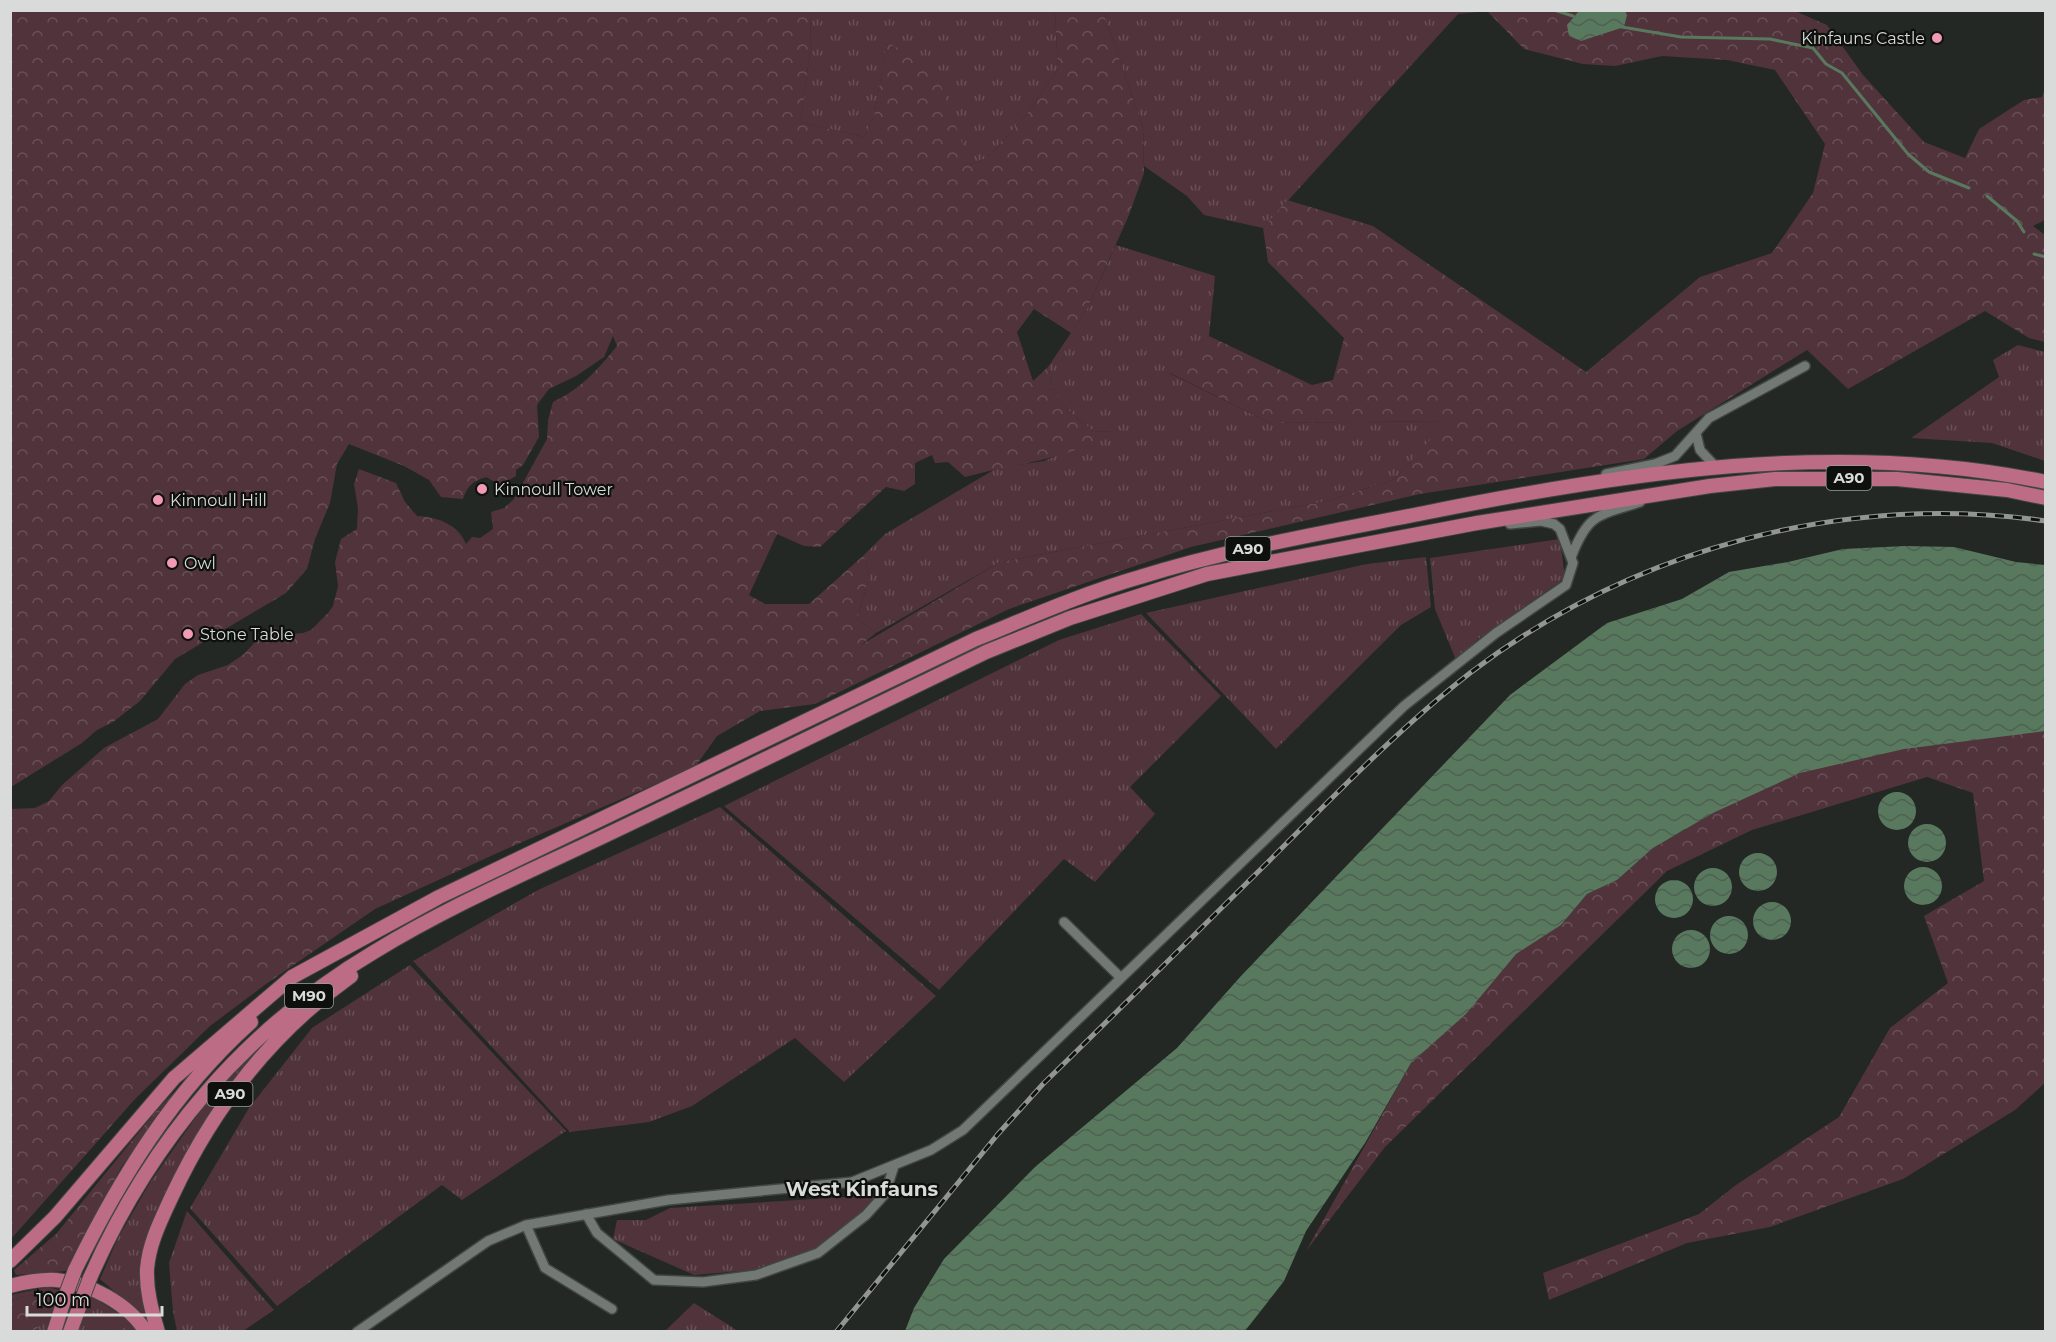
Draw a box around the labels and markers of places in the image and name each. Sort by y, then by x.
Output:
place label: Kinfauns Castle [1801,29,1925,48]
marker: Kinfauns Castle [1930,31,1944,45]
place label: Kinnoull Tower [494,480,613,499]
marker: Kinnoull Tower [475,482,489,496]
place label: Kinnoull Hill [170,491,267,510]
marker: Kinnoull Hill [151,493,165,507]
place label: Owl [184,554,216,573]
marker: Owl [165,556,179,570]
place label: Stone Table [200,625,294,644]
marker: Stone Table [181,627,195,641]

